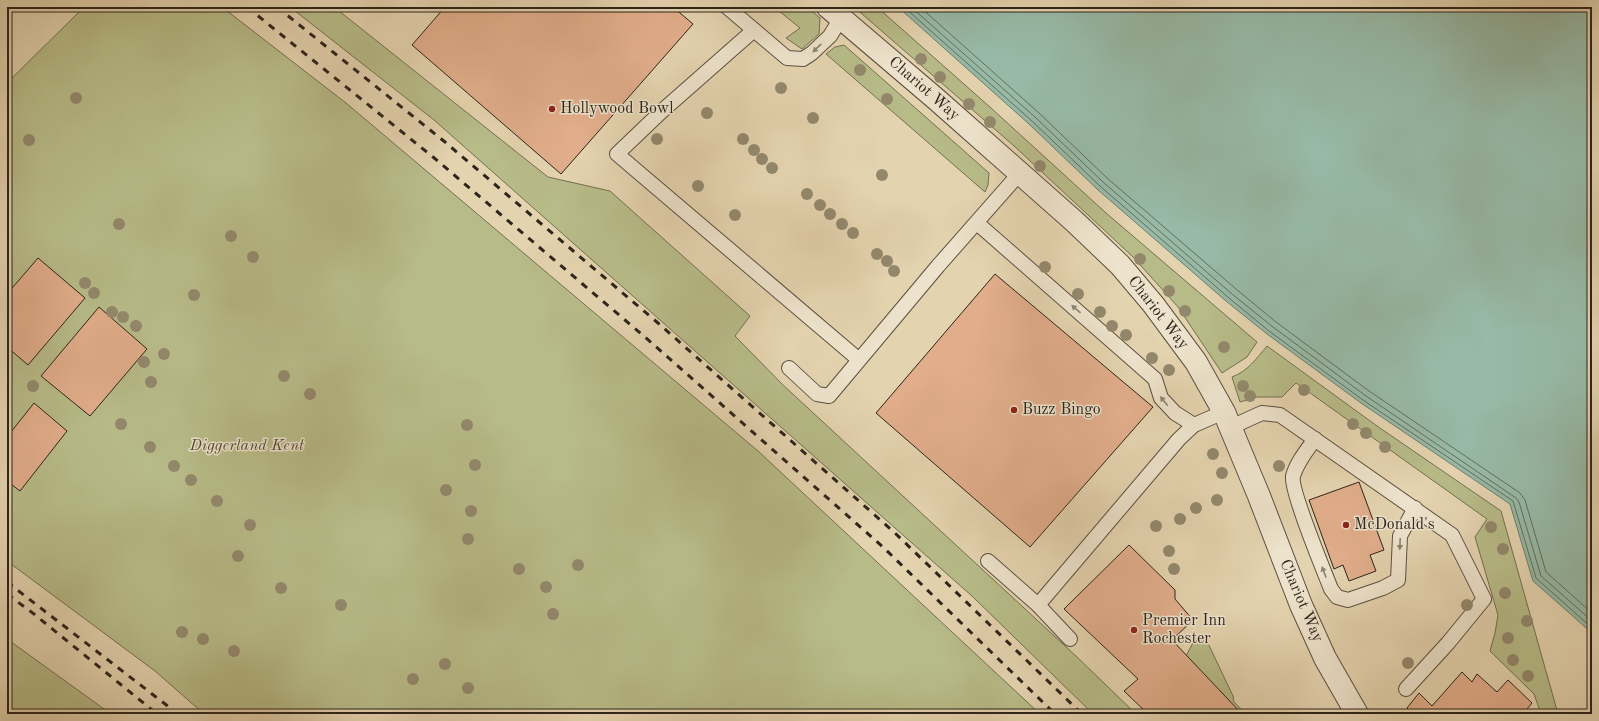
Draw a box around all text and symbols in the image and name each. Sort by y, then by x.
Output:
one-way arrow [812,43,822,53]
street label: Chariot Way [885,54,963,124]
place label: Hollywood Bowl [560,101,673,117]
marker: Hollywood Bowl [547,104,557,114]
street label: Chariot Way [1125,273,1192,353]
one-way arrow [1070,305,1081,314]
one-way arrow [1160,395,1169,406]
place label: Buzz Bingo [1022,402,1101,418]
marker: Buzz Bingo [1009,405,1019,415]
park label: Diggerland Kent [189,438,305,454]
place label: McDonald's [1354,517,1435,533]
marker: McDonald's [1341,520,1351,530]
one-way arrow [1397,538,1403,551]
street label: Chariot Way [1276,557,1326,645]
one-way arrow [1321,565,1327,577]
place label: Premier Inn Rochester [1142,613,1226,647]
marker: Premier Inn Rochester [1129,625,1139,635]

